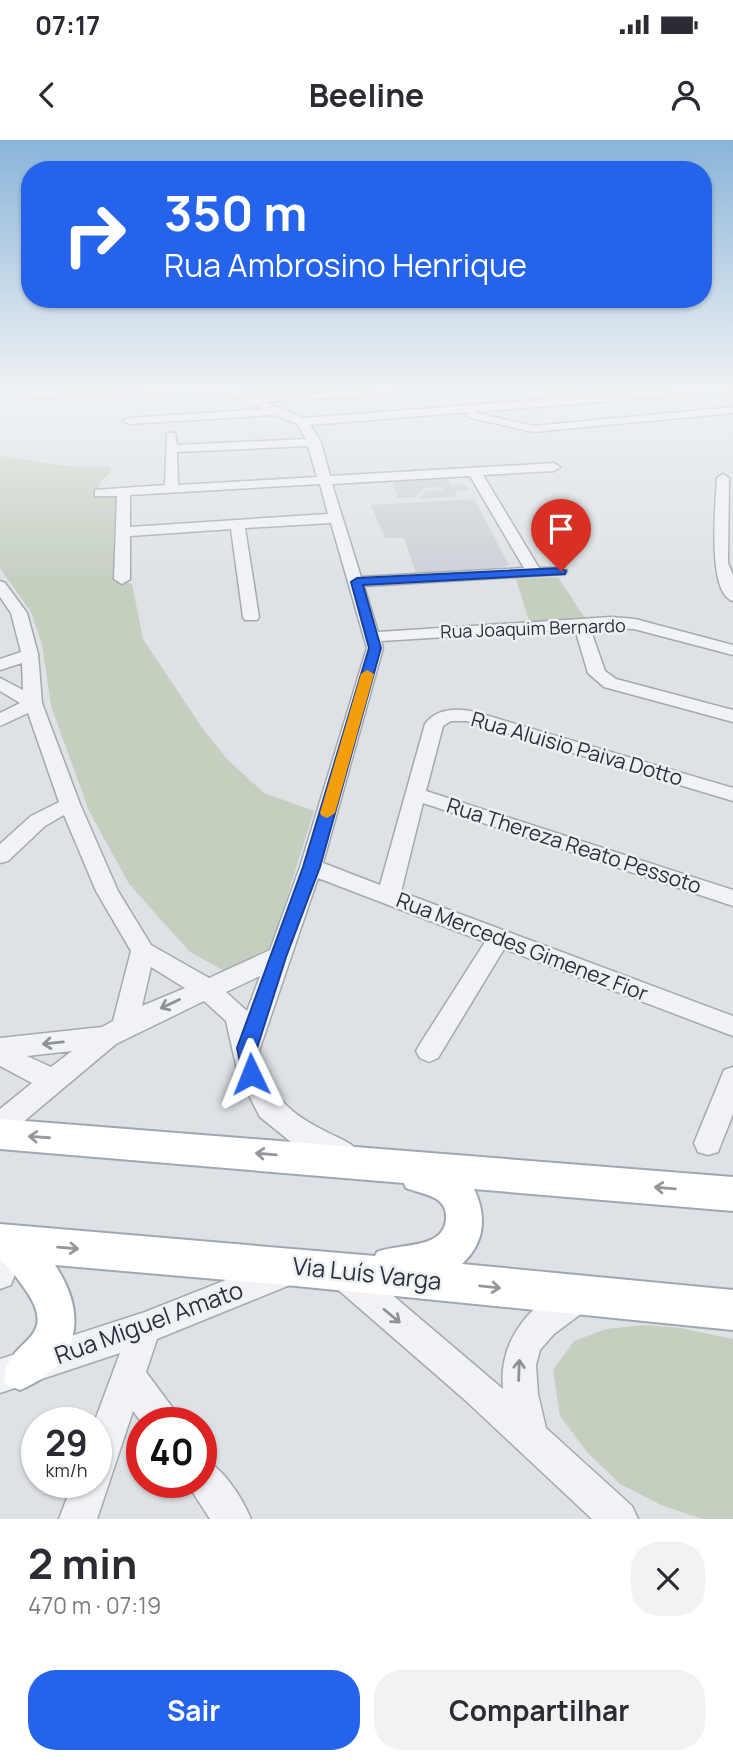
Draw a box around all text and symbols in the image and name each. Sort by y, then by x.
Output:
text: 07:17 [35,7,100,43]
text: Beeline [309,73,424,117]
icon: back [28,76,66,114]
icon: person [667,76,705,114]
text: 350 m [164,179,307,246]
icon: right [49,189,140,280]
text: Rua Ambrosino Henrique [164,243,527,287]
pin [531,499,591,571]
icon: arrive [542,510,580,548]
street label: Rua Joaquim Bernardo [440,613,626,643]
street label: Rua Aluisio Paiva Dotto [468,704,686,792]
street label: Rua Thereza Reato Pessoto [443,791,705,899]
street label: Rua Mercedes Gimenez Fior [393,885,653,1007]
one-way arrow [160,998,181,1012]
one-way arrow [43,1036,65,1049]
position arrow [214,1037,288,1111]
one-way arrow [28,1130,50,1143]
one-way arrow [255,1147,277,1160]
one-way arrow [654,1181,677,1194]
one-way arrow [56,1242,79,1255]
street label: Via Luís Varga [291,1248,443,1297]
street label: Rua Miguel Amato [50,1272,247,1371]
one-way arrow [478,1280,501,1293]
one-way arrow [383,1308,401,1324]
one-way arrow [513,1359,526,1382]
speed limit sign: 40 [126,1407,217,1498]
text: 29 [45,1419,88,1467]
text: km/h [46,1458,87,1482]
text: 2 min [28,1534,137,1592]
button: close [631,1542,705,1616]
text: 470 m · 07:19 [28,1589,161,1621]
button: Sair [28,1670,360,1750]
button: Compartilhar [374,1670,705,1750]

